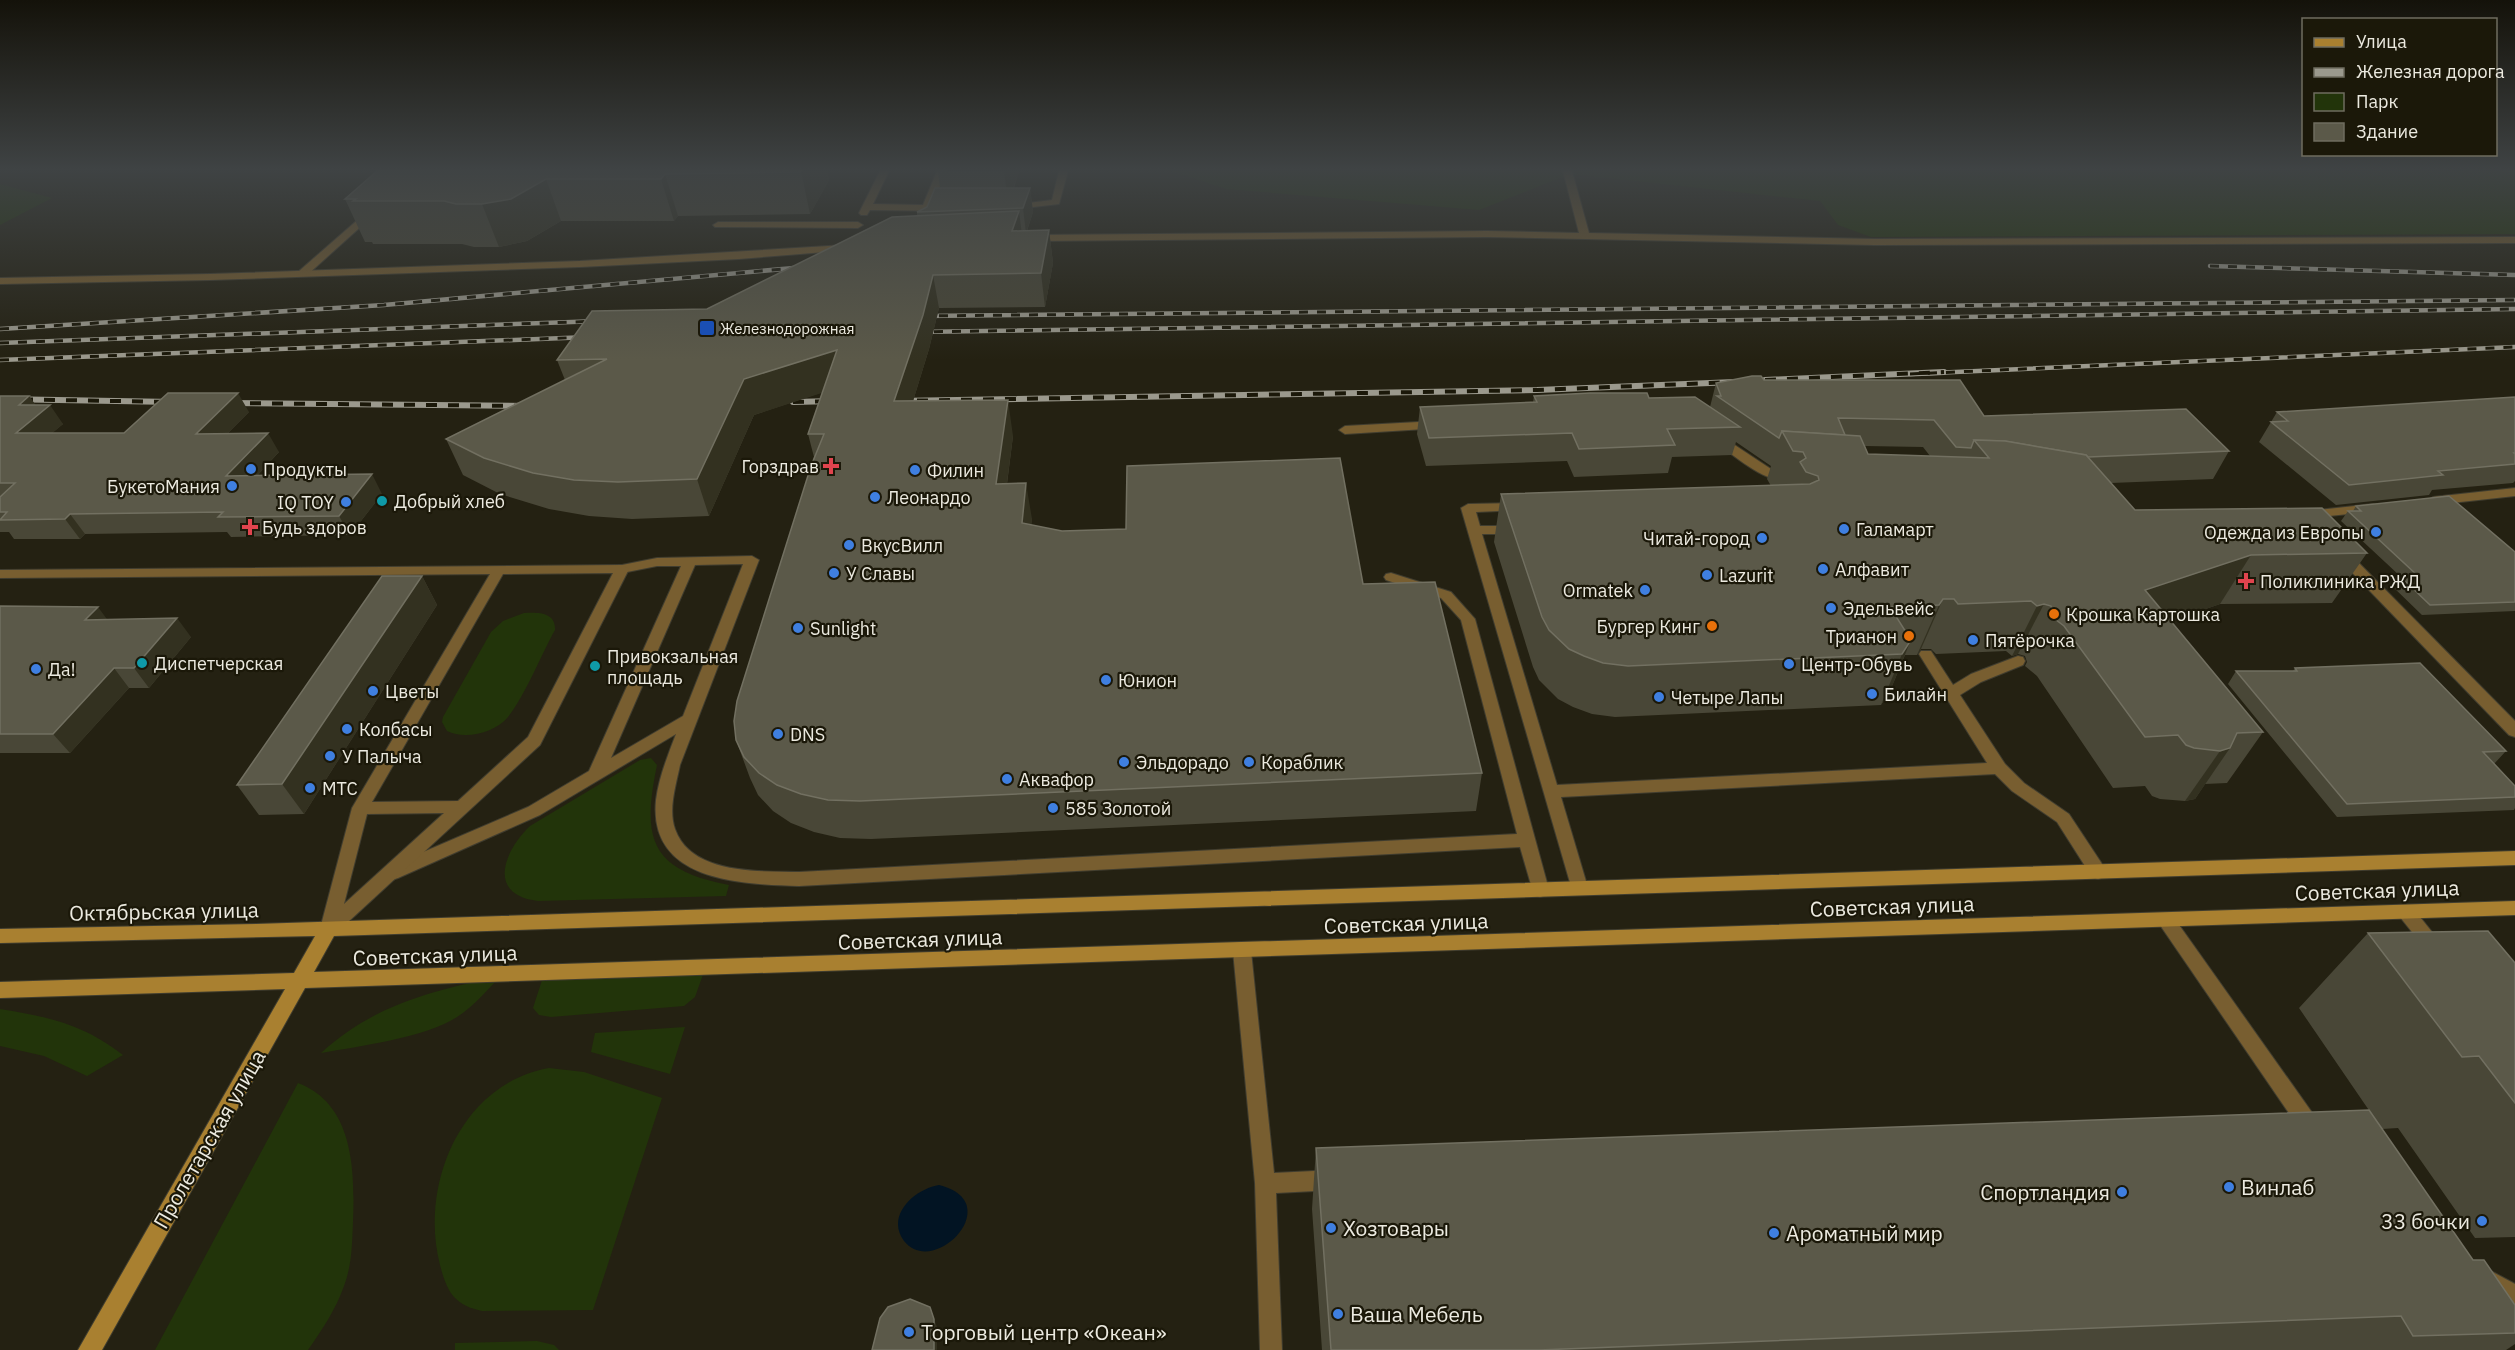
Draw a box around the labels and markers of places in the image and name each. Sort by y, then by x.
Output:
marker: Железнодорожная [698,319,716,337]
place label: Железнодорожная [720,319,855,338]
place label: Горздрав [741,455,819,478]
place label: Продукты [263,458,347,481]
marker: Горздрав [824,459,838,473]
place label: Филин [927,459,984,482]
marker: Продукты [244,462,258,476]
marker: Филин [908,463,922,477]
place label: БукетоМания [107,475,220,498]
marker: БукетоМания [225,479,239,493]
place label: Леонардо [887,486,971,509]
place label: Добрый хлеб [394,490,505,513]
marker: Леонардо [868,490,882,504]
place label: IQ TOY [277,491,334,514]
marker: Добрый хлеб [375,494,389,508]
marker: IQ TOY [339,495,353,509]
place label: Будь здоров [262,516,367,539]
place label: Галамарт [1856,518,1934,541]
marker: Будь здоров [243,520,257,534]
place label: Одежда из Европы [2204,521,2364,544]
marker: Галамарт [1837,522,1851,536]
marker: Одежда из Европы [2369,525,2383,539]
place label: Читай-город [1643,527,1750,550]
marker: Читай-город [1755,531,1769,545]
place label: ВкусВилл [861,534,943,557]
marker: ВкусВилл [842,538,856,552]
place label: Алфавит [1835,558,1910,581]
place label: У Славы [846,562,915,585]
marker: Алфавит [1816,562,1830,576]
place label: Lazurit [1719,564,1774,587]
marker: У Славы [827,566,841,580]
marker: Lazurit [1700,568,1714,582]
place label: Поликлиника РЖД [2260,570,2420,593]
marker: Поликлиника РЖД [2237,572,2255,590]
place label: Ormatek [1563,579,1634,602]
marker: Ormatek [1638,583,1652,597]
place label: Эдельвейс [1843,597,1934,620]
marker: Эдельвейс [1824,601,1838,615]
place label: Крошка Картошка [2066,603,2220,626]
marker: Крошка Картошка [2047,607,2061,621]
place label: Бургер Кинг [1597,615,1700,638]
place label: Sunlight [810,617,876,640]
marker: Бургер Кинг [1705,619,1719,633]
marker: Sunlight [791,621,805,635]
place label: Трианон [1826,625,1897,648]
marker: Трианон [1902,629,1916,643]
place label: Пятёрочка [1985,629,2075,652]
marker: Пятёрочка [1966,633,1980,647]
place label: Привокзальная площадь [607,645,738,689]
place label: Диспетчерская [154,652,283,675]
place label: Центр-Обувь [1801,653,1912,676]
marker: Диспетчерская [135,656,149,670]
marker: Центр-Обувь [1782,657,1796,671]
place label: Да! [48,658,76,681]
marker: Привокзальная площадь [588,659,602,673]
marker: Да! [29,662,43,676]
place label: Юнион [1118,669,1177,692]
marker: Юнион [1099,673,1113,687]
place label: Цветы [385,680,439,703]
place label: Билайн [1884,683,1947,706]
marker: Цветы [366,684,380,698]
place label: Четыре Лапы [1671,686,1784,709]
marker: Билайн [1865,687,1879,701]
marker: Четыре Лапы [1652,690,1666,704]
place label: Колбасы [359,718,433,741]
marker: Колбасы [340,722,354,736]
place label: DNS [790,723,825,746]
marker: DNS [771,727,785,741]
place label: У Палыча [342,745,422,768]
marker: У Палыча [323,749,337,763]
place label: Эльдорадо [1136,751,1229,774]
place label: Кораблик [1261,751,1344,774]
marker: Эльдорадо [1117,755,1131,769]
marker: Кораблик [1242,755,1256,769]
place label: Аквафор [1019,768,1094,791]
marker: Аквафор [1000,772,1014,786]
place label: МТС [322,777,358,800]
marker: МТС [303,781,317,795]
place label: 585 Золотой [1065,797,1171,820]
marker: 585 Золотой [1046,801,1060,815]
place label: Винлаб [2241,1173,2314,1201]
place label: Спортландия [1980,1178,2110,1206]
marker: Винлаб [2222,1180,2236,1194]
marker: Спортландия [2115,1185,2129,1199]
place label: 33 бочки [2381,1207,2470,1235]
place label: Хозтовары [1343,1214,1449,1242]
marker: 33 бочки [2475,1214,2489,1228]
place label: Ароматный мир [1786,1219,1943,1247]
marker: Хозтовары [1324,1221,1338,1235]
marker: Ароматный мир [1767,1226,1781,1240]
place label: Ваша Мебель [1350,1300,1483,1328]
marker: Ваша Мебель [1331,1307,1345,1321]
place label: Торговый центр «Океан» [921,1318,1167,1346]
marker: Торговый центр «Океан» [902,1325,916,1339]

